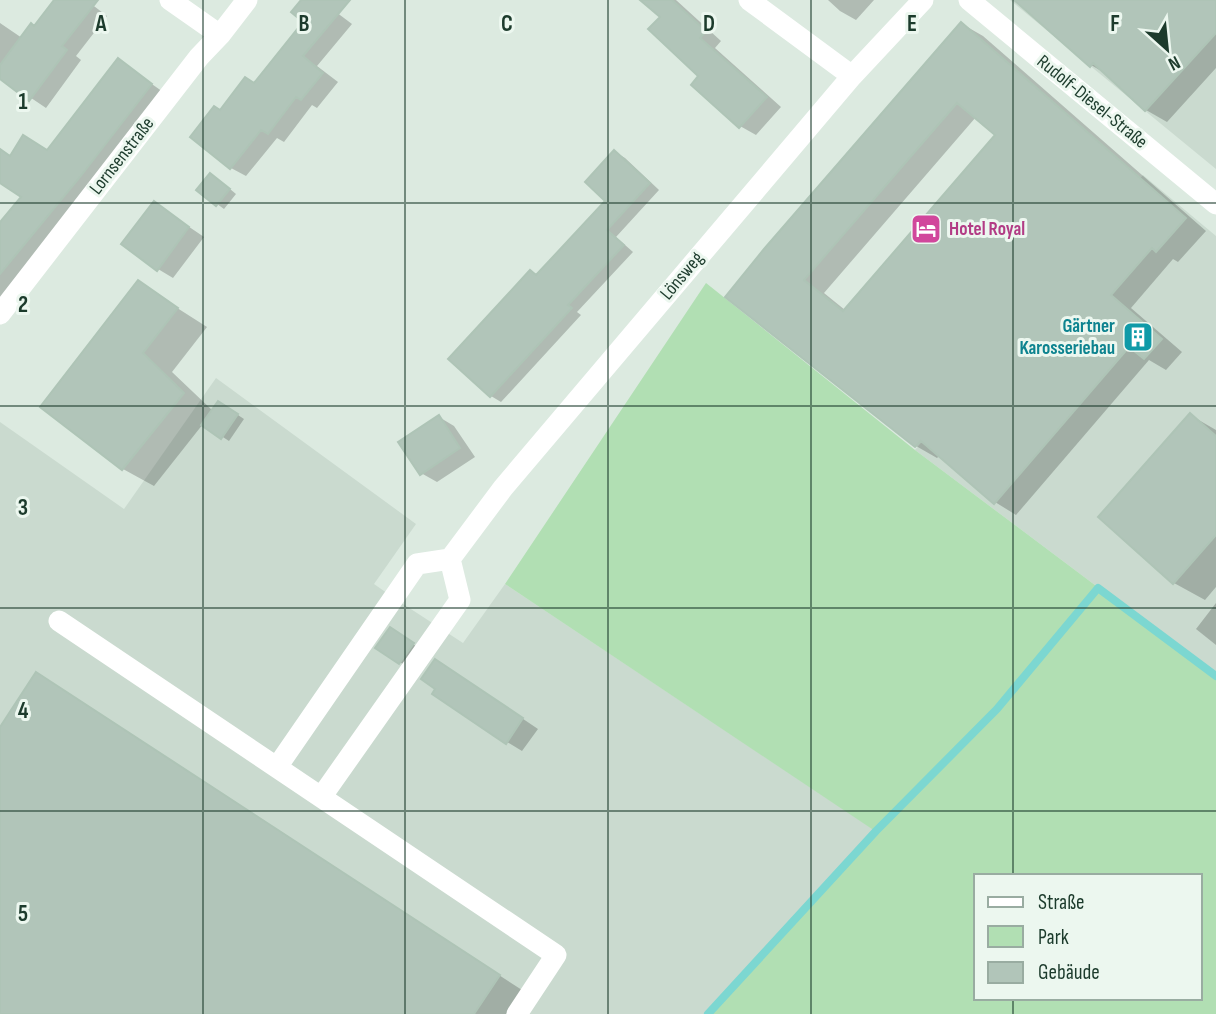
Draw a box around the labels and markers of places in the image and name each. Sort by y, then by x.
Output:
hotel icon: Hotel Royal [909,212,943,246]
place label: Hotel Royal [949,218,1025,241]
place label: Gärtner Karosseriebau [1019,315,1115,360]
building icon: Gärtner Karosseriebau [1121,320,1155,354]

